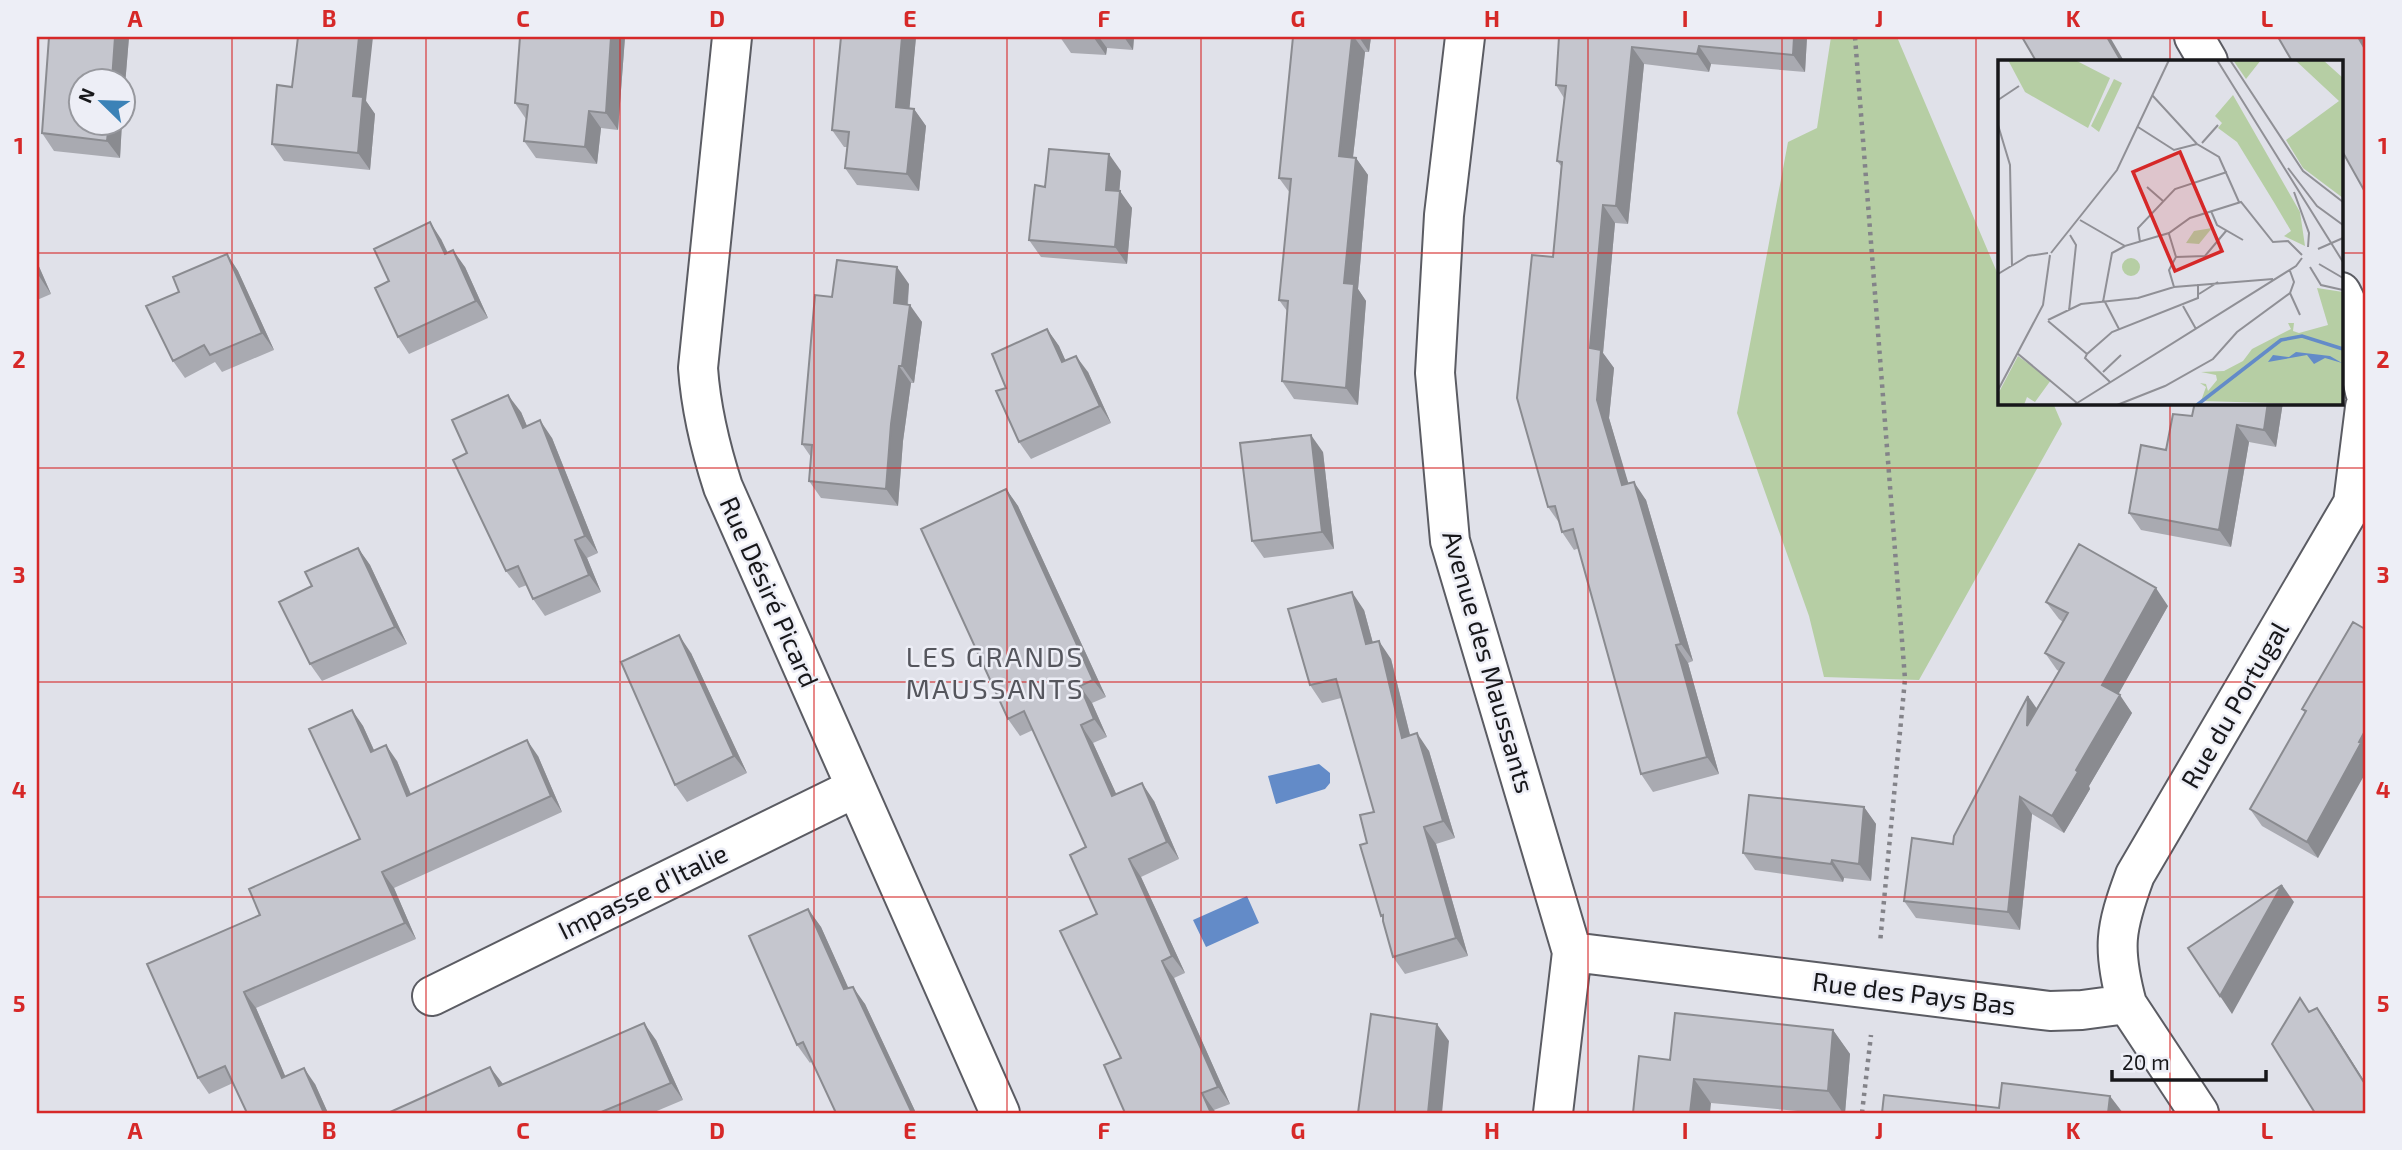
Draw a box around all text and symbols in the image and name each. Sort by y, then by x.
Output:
text: A [127,4,143,32]
text: B [322,4,336,32]
text: C [516,4,530,32]
text: D [709,4,725,32]
text: E [903,4,917,32]
text: F [1098,4,1111,32]
text: G [1291,4,1305,32]
text: H [1484,4,1500,32]
text: I [1682,4,1688,32]
text: J [1875,4,1883,32]
text: K [2066,4,2081,32]
text: L [2261,4,2273,32]
inset map [1998,60,2342,404]
north arrow [66,66,136,136]
text: N [73,84,99,106]
text: 1 [14,131,24,159]
text: 1 [2378,131,2388,159]
text: 2 [12,345,26,373]
text: 2 [2376,345,2390,373]
street label: Rue Désiré Picard [714,491,826,691]
street label: Avenue des Maussants [1437,527,1542,796]
text: 3 [12,560,26,588]
text: 3 [2376,560,2390,588]
street label: Rue du Portugal [2173,615,2294,793]
district label: LES GRANDS MAUSSANTS [905,639,1085,705]
text: 4 [12,775,26,803]
text: 4 [2376,775,2390,803]
street label: Impasse d'Italie [553,836,732,945]
street label: Rue des Pays Bas [1811,965,2018,1020]
text: 5 [13,989,25,1017]
text: 5 [2377,989,2389,1017]
scale bar [2112,1038,2266,1082]
text: 20 m [2122,1049,2170,1074]
text: A [127,1116,143,1144]
text: B [322,1116,336,1144]
text: C [516,1116,530,1144]
text: D [709,1116,725,1144]
text: E [903,1116,917,1144]
text: F [1098,1116,1111,1144]
text: G [1291,1116,1305,1144]
text: H [1484,1116,1500,1144]
text: I [1682,1116,1688,1144]
text: J [1875,1116,1883,1144]
text: K [2066,1116,2081,1144]
text: L [2261,1116,2273,1144]

